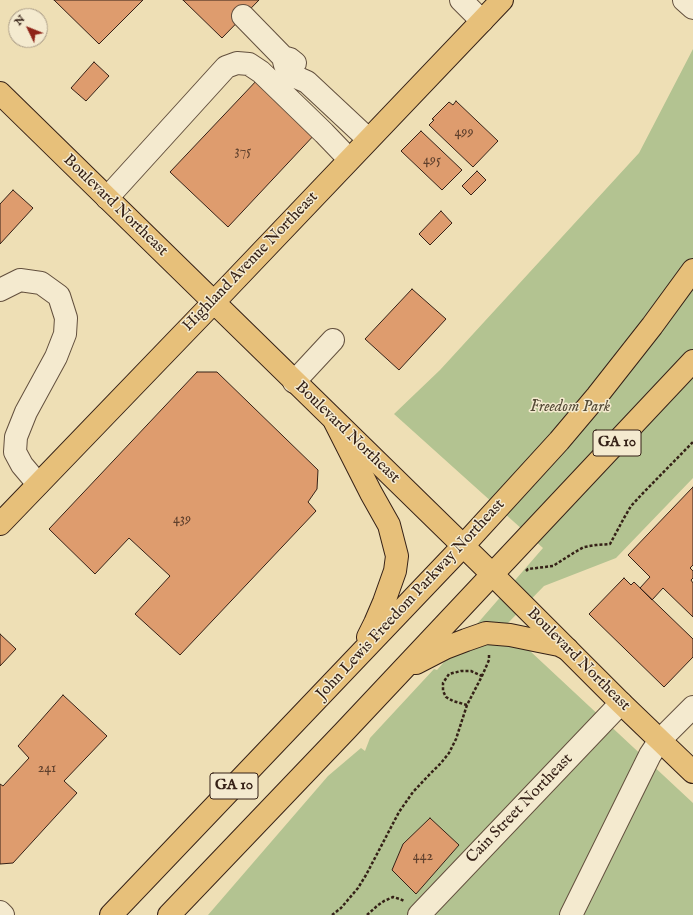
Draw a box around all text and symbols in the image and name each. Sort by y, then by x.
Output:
north arrow [8,8,48,48]
text: N [12,12,28,29]
house number: 499 [454,125,474,141]
house number: 375 [235,144,251,160]
street label: Boulevard Northeast [59,151,171,261]
house number: 495 [423,153,441,169]
street label: Highland Avenue Northeast [179,188,323,336]
street label: Boulevard Northeast [291,378,403,488]
park label: Freedom Park [530,398,610,418]
road number: GA 10 [593,430,641,456]
street label: John Lewis Freedom Parkway Northeast [313,496,509,704]
house number: 439 [173,512,191,528]
street label: Boulevard Northeast [522,604,634,716]
street label: Cain Street Northeast [463,750,577,868]
house number: 241 [38,761,56,777]
road number: GA 10 [210,773,258,799]
house number: 442 [413,849,433,865]

